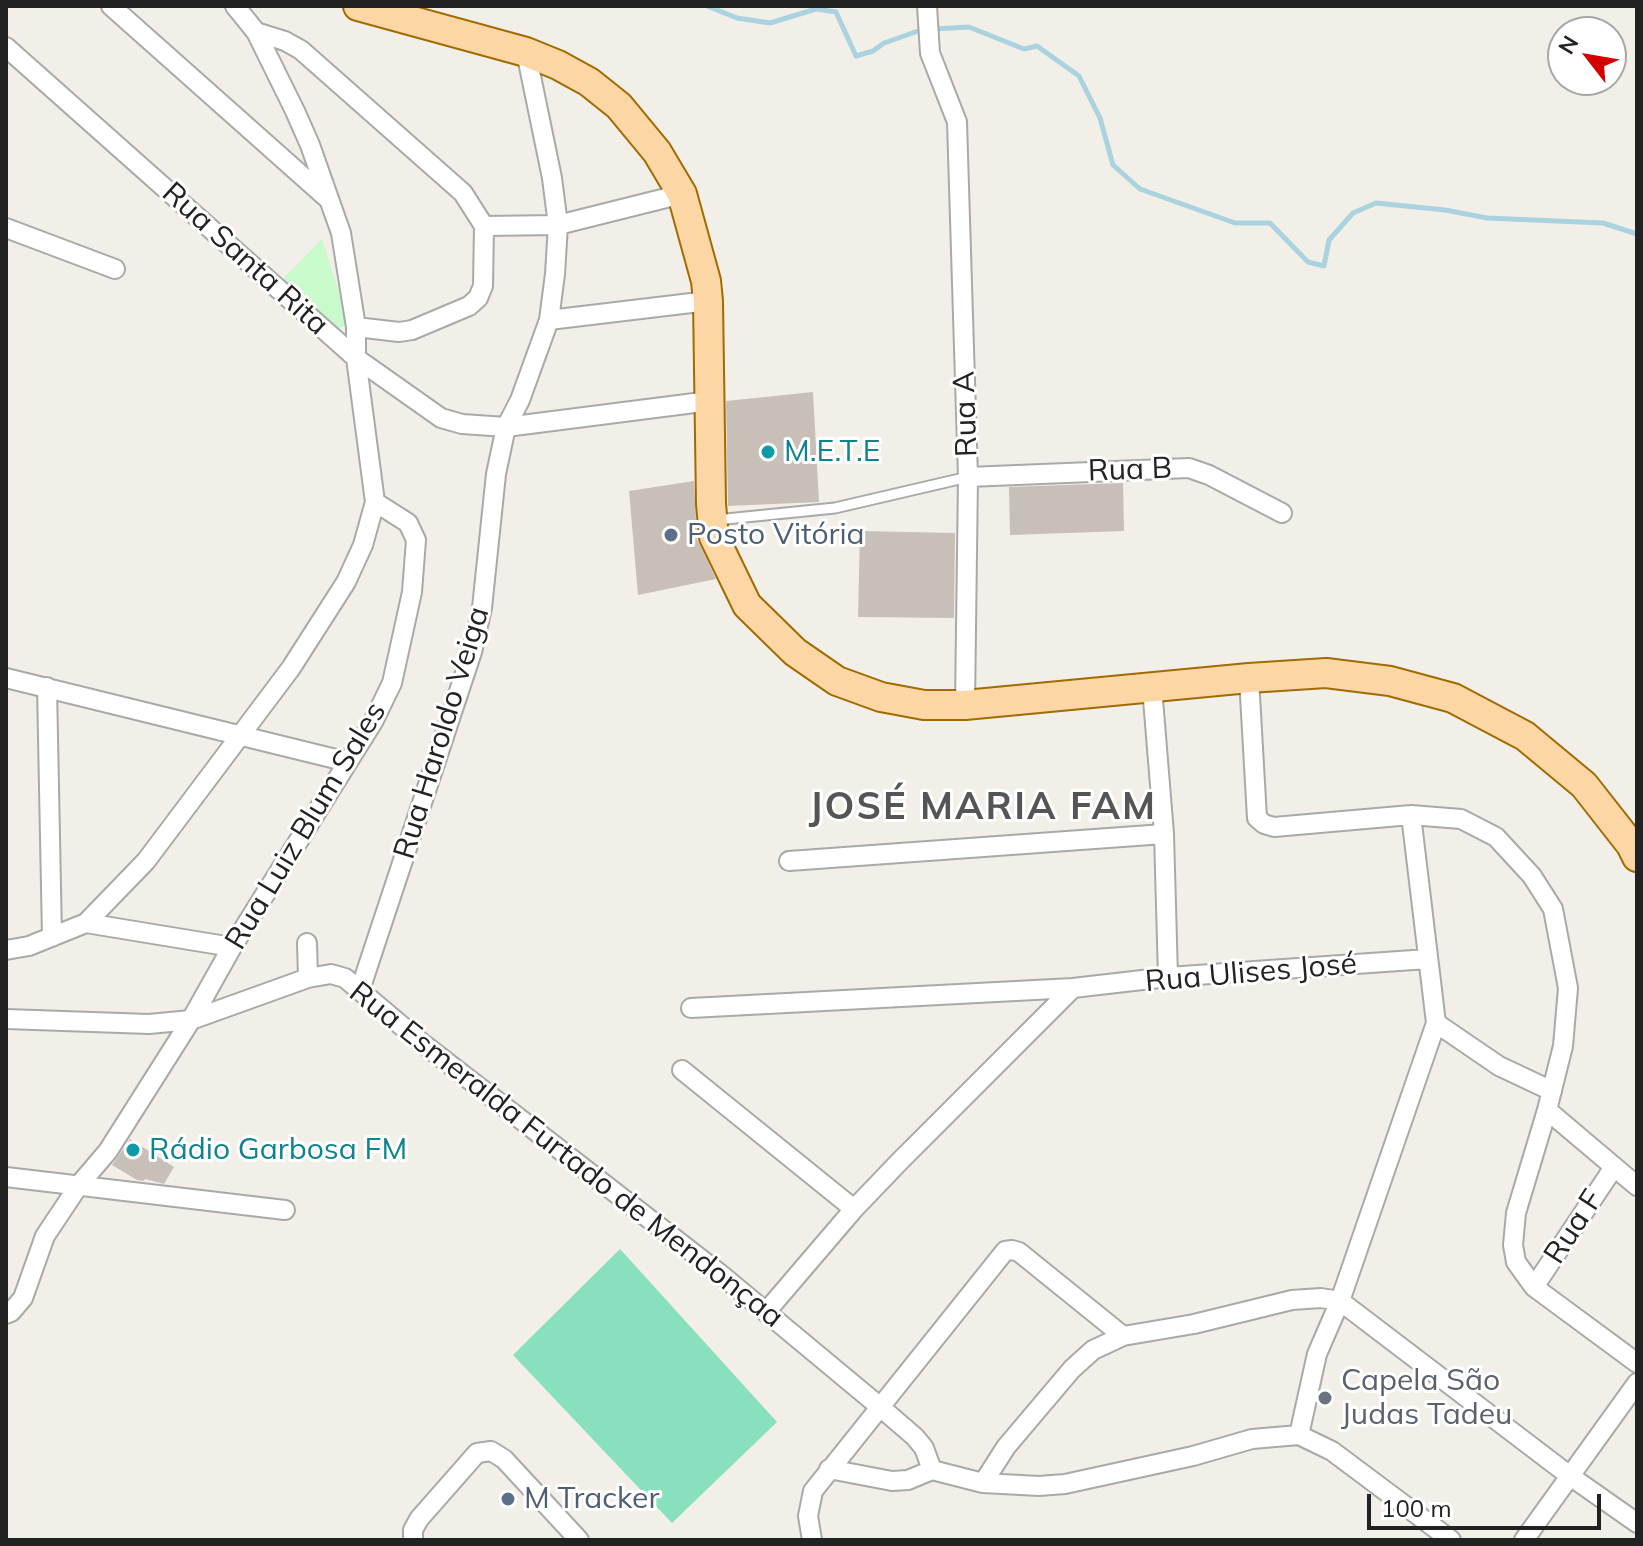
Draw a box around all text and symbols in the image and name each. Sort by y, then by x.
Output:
north arrow [1547,16,1627,96]
text: N [1552,30,1584,59]
street label: Rua Santa Rita [155,175,335,343]
street label: Rua A [947,370,985,458]
place label: M.E.T.E [784,434,880,470]
marker: M.E.T.E [759,443,777,461]
street label: Rua B [1087,451,1173,489]
place label: Posto Vitória [687,517,865,553]
marker: Posto Vitória [662,526,680,544]
street label: Rua Haroldo Veiga [387,603,497,863]
street label: Rua Luiz Blum Sales [218,696,394,956]
district label: JOSÉ MARIA FAM [809,785,1157,831]
street label: Rua Ulises José [1144,946,1358,1000]
street label: Rua Esmeralda Furtado de Mendonçaa [342,974,790,1336]
place label: Rádio Garbosa FM [149,1132,407,1168]
marker: Rádio Garbosa FM [124,1141,142,1159]
street label: Rua F [1537,1183,1611,1271]
place label: Capela São Judas Tadeu [1341,1363,1512,1434]
marker: Capela São Judas Tadeu [1316,1389,1334,1407]
scale bar [1371,1478,1605,1528]
place label: M Tracker [524,1481,659,1517]
marker: M Tracker [499,1490,517,1508]
text: 100 m [1381,1493,1452,1523]

